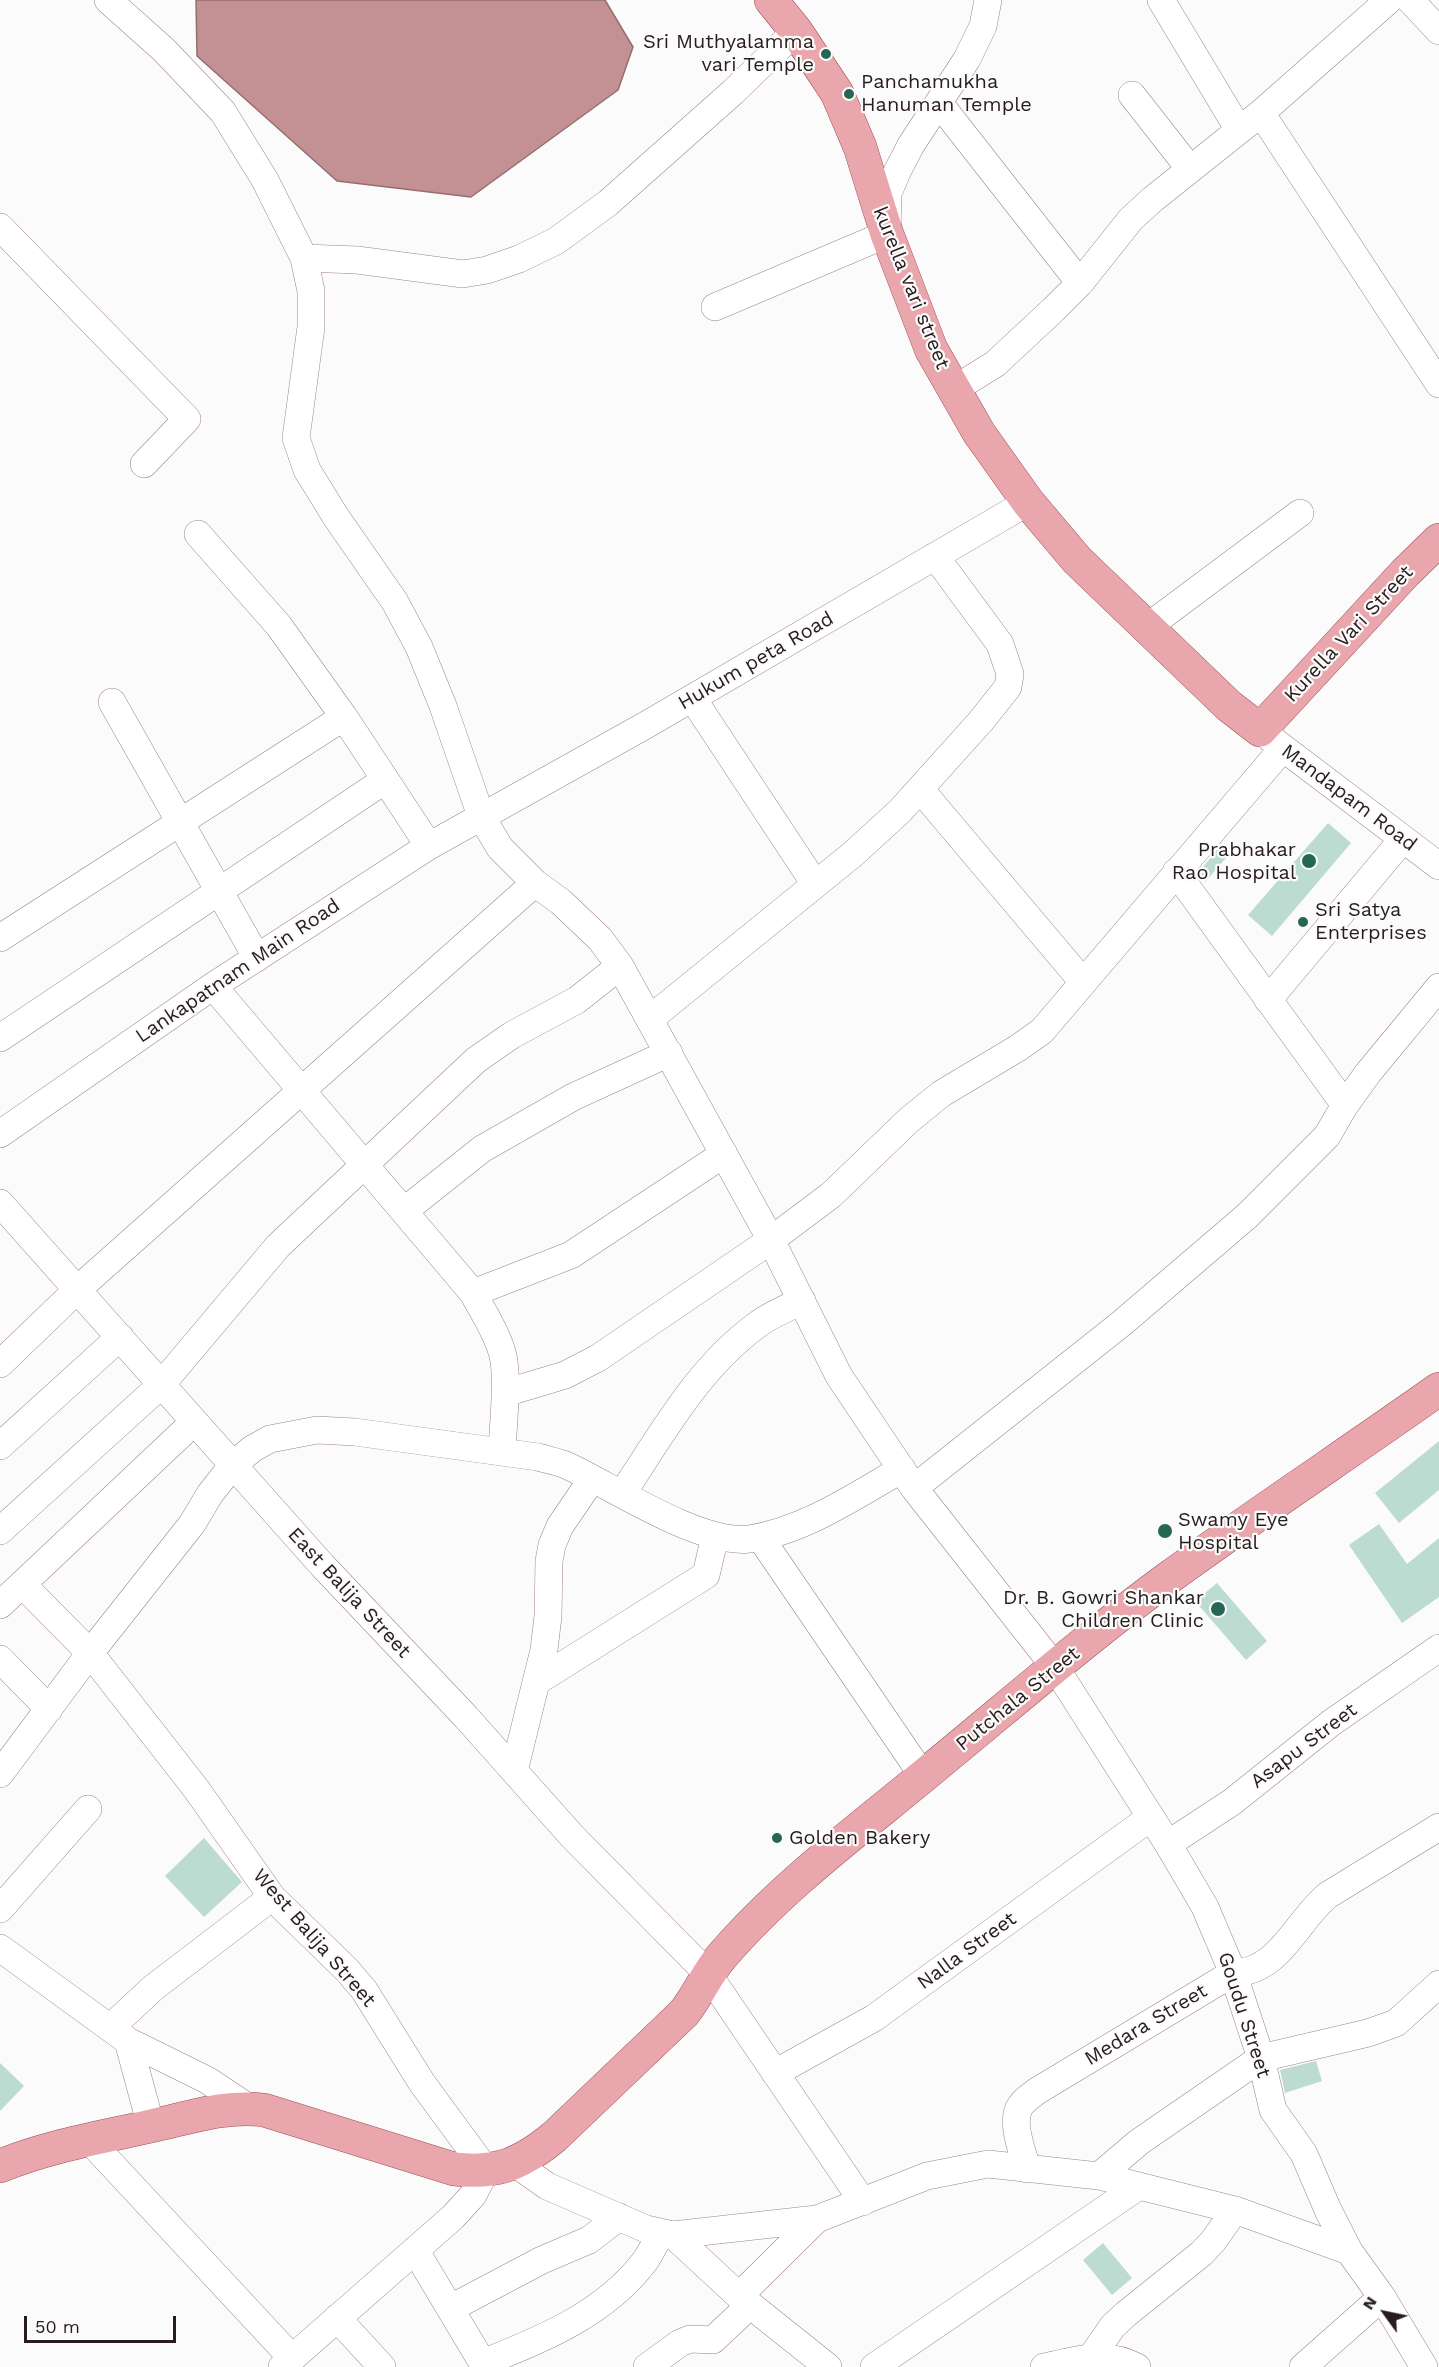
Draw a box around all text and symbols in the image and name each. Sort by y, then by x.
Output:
place label: Sri Muthyalamma vari Temple [643,30,814,77]
marker: Sri Muthyalamma vari Temple [819,47,833,61]
place label: Panchamukha Hanuman Temple [861,70,1032,117]
marker: Panchamukha Hanuman Temple [842,87,856,101]
street label: kurella vari street [867,203,955,373]
street label: Kurella Vari Street [1279,561,1419,707]
street label: Hukum peta Road [674,607,838,715]
street label: Mandapam Road [1277,739,1421,857]
place label: Prabhakar Rao Hospital [1172,838,1296,885]
marker: Prabhakar Rao Hospital [1300,852,1318,870]
street label: Lankapatnam Main Road [131,894,345,1048]
place label: Sri Satya Enterprises [1315,898,1427,945]
marker: Sri Satya Enterprises [1296,915,1310,929]
place label: Swamy Eye Hospital [1178,1508,1289,1555]
marker: Swamy Eye Hospital [1156,1522,1174,1540]
street label: East Balija Street [282,1523,416,1663]
place label: Dr. B. Gowri Shankar Children Clinic [1003,1586,1204,1633]
marker: Dr. B. Gowri Shankar Children Clinic [1209,1600,1227,1618]
street label: Putchala Street [951,1642,1085,1756]
street label: Asapu Street [1246,1698,1362,1794]
place label: Golden Bakery [789,1826,930,1850]
marker: Golden Bakery [770,1831,784,1845]
street label: West Balija Street [247,1864,381,2012]
street label: Nalla Street [913,1907,1021,1995]
street label: Goudu Street [1212,1949,1276,2081]
street label: Medara Street [1080,1979,1212,2071]
north arrow [1355,2283,1415,2343]
text: N [1358,2293,1381,2313]
scale bar [27,2304,178,2342]
text: 50 m [35,2316,80,2337]

